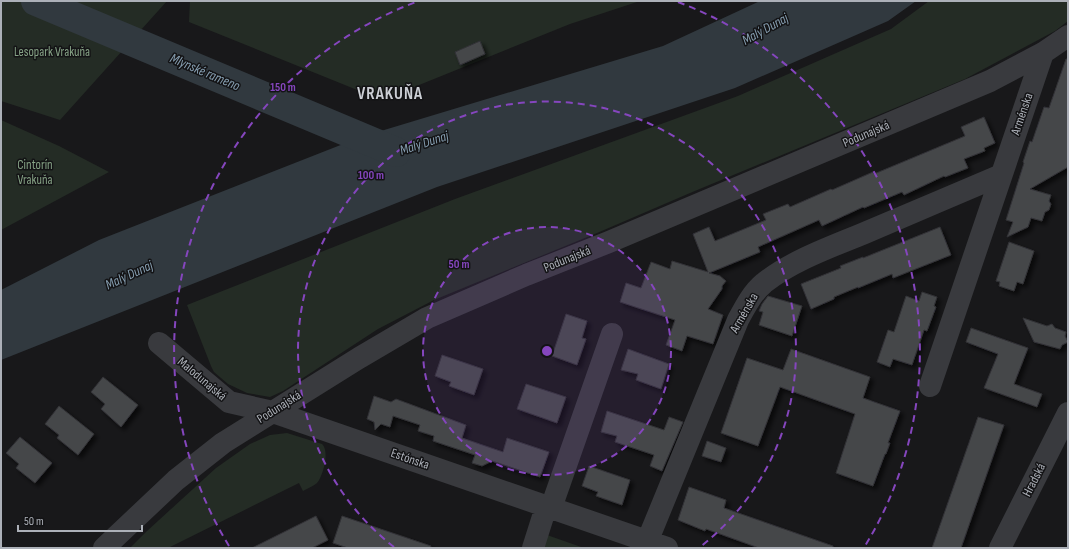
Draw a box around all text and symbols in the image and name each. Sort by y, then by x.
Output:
water label: Malý Dunaj [739,9,792,49]
park label: Lesopark Vrakuňa [14,44,90,60]
water label: Mlynské rameno [167,50,243,95]
text: 150 m [270,80,296,95]
district label: VRAKUŇA [357,83,423,104]
street label: Arménska [1007,91,1037,138]
street label: Podunajská [840,117,892,151]
water label: Malý Dunaj [397,127,451,159]
park label: Cintorín Vrakuňa [17,157,53,188]
text: 100 m [358,168,384,183]
street label: Podunajská [541,242,593,276]
water label: Malý Dunaj [103,256,156,293]
text: 50 m [449,257,469,272]
street label: Arménska [726,290,762,337]
centre of rings [540,344,554,358]
street label: Malodunajská [174,354,230,404]
street label: Podunajská [254,387,304,427]
street label: Estónska [389,445,431,473]
street label: Hradská [1019,461,1049,499]
scale bar [18,507,142,533]
text: 50 m [24,514,44,529]

